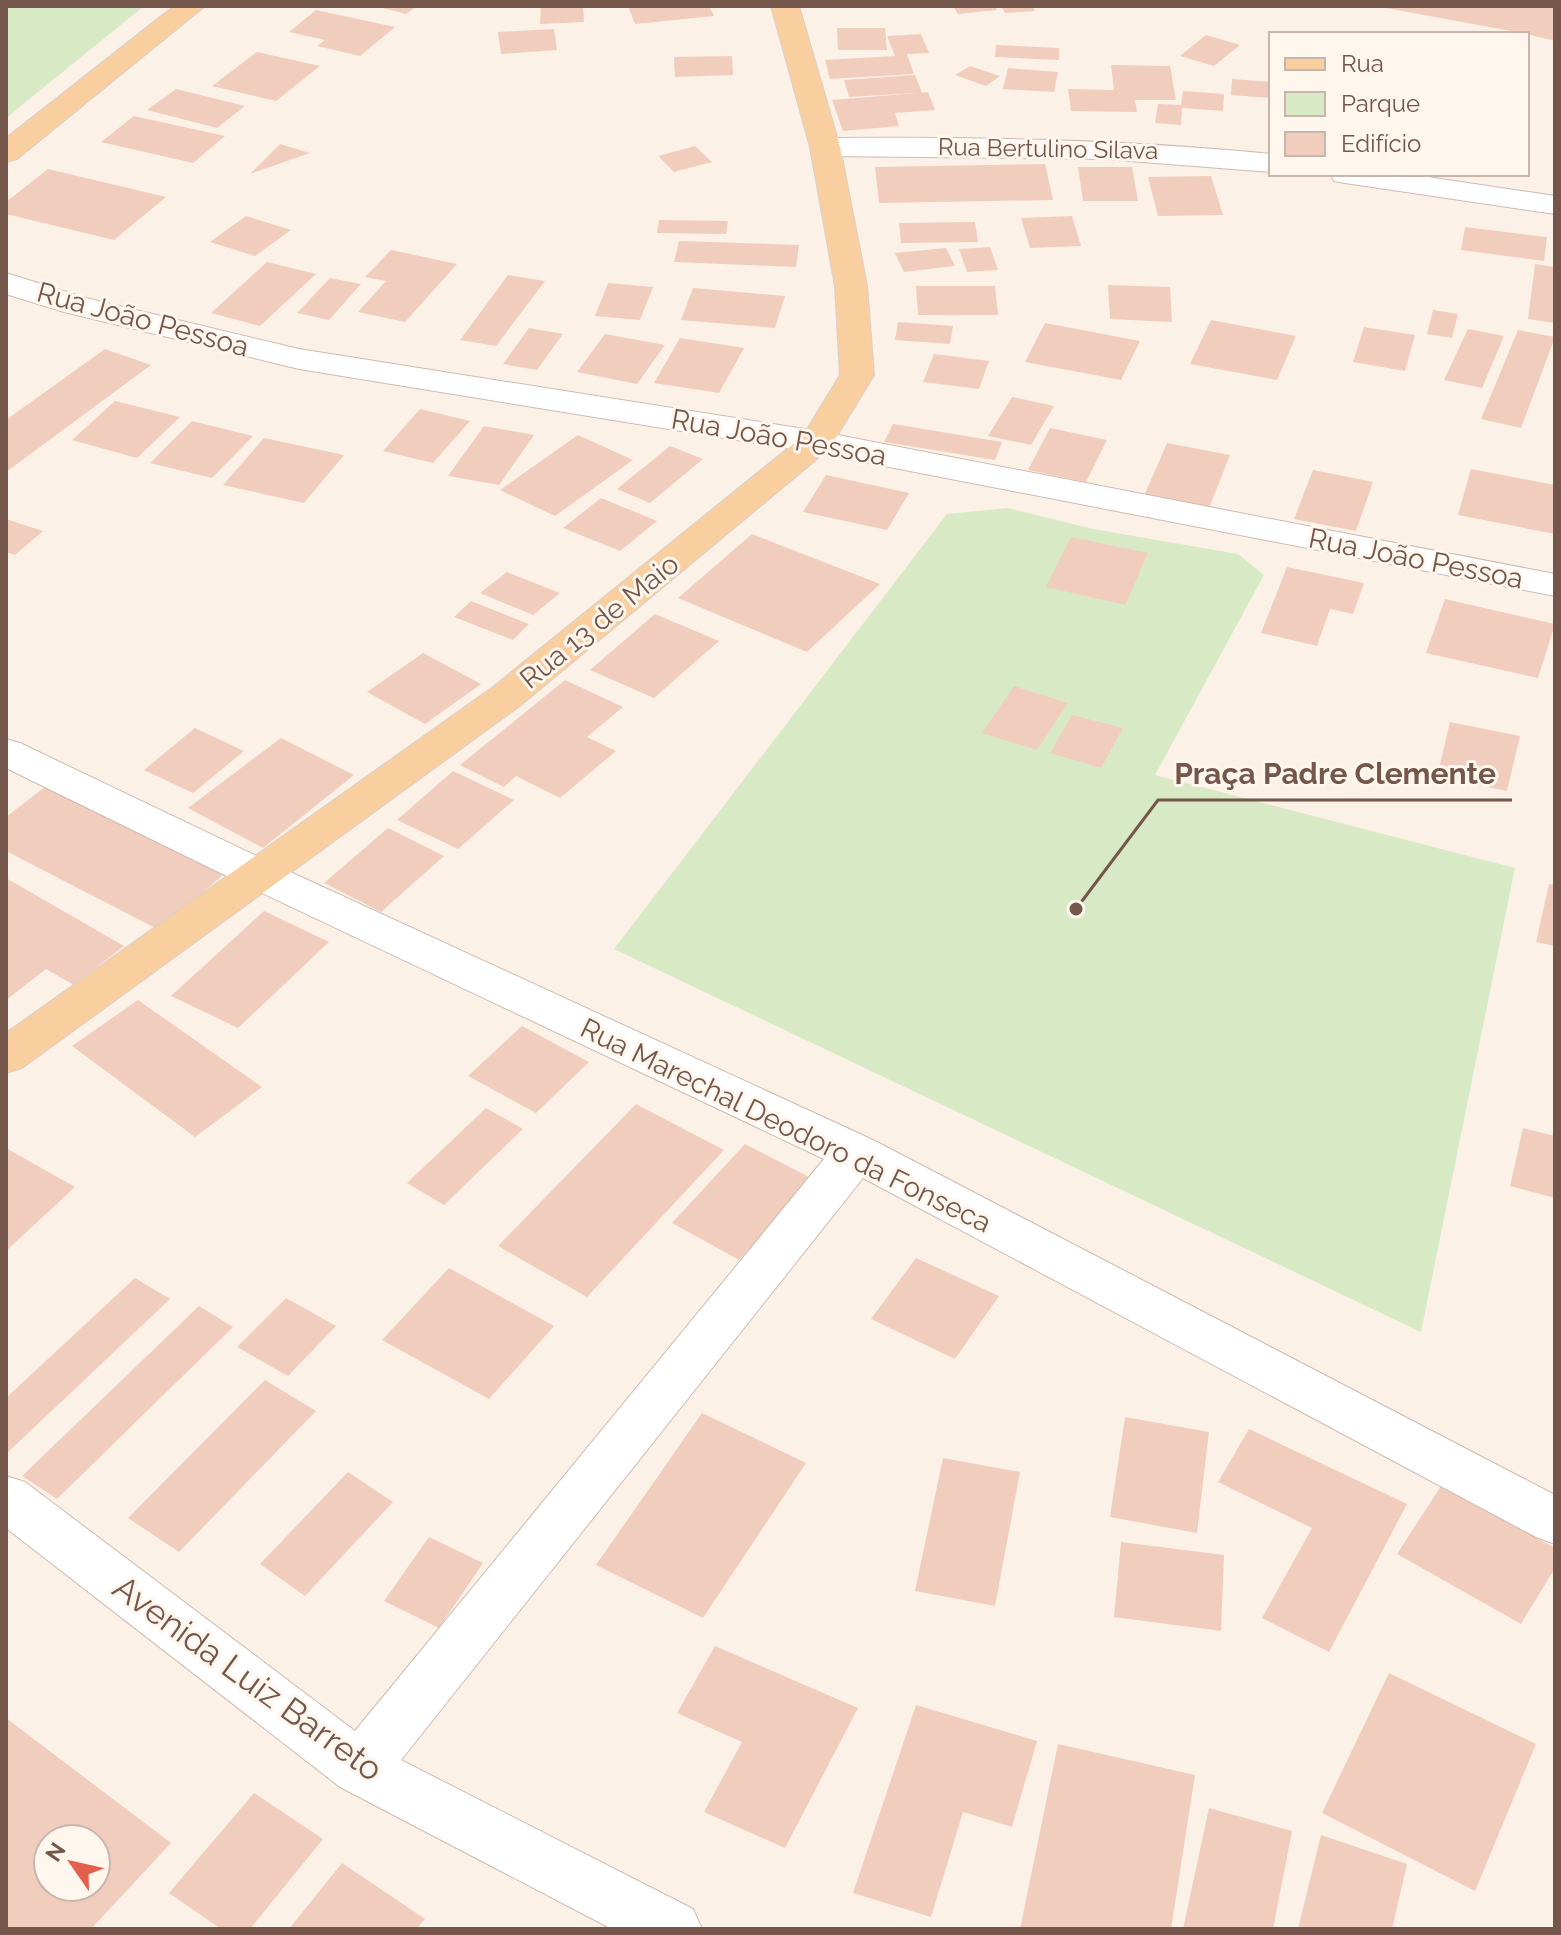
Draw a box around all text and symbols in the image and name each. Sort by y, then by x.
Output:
legend [1269,32,1529,176]
text: Rua [1341,49,1384,78]
text: Parque [1341,89,1420,118]
text: Edifício [1341,129,1421,158]
street label: Rua Bertulino Silava [938,132,1158,165]
street label: Rua João Pessoa [33,275,252,364]
street label: Rua João Pessoa [669,402,889,473]
street label: Rua João Pessoa [1306,522,1526,595]
street label: Rua 13 de Maio [513,547,685,695]
callout: Praça Padre Clemente [1158,746,1512,800]
text: Praça Padre Clemente [1174,756,1496,791]
street label: Rua Marechal Deodoro da Fonseca [575,1011,996,1240]
street label: Avenida Luiz Barreto [105,1567,391,1789]
north arrow [32,1823,112,1903]
text: N [40,1838,71,1866]

